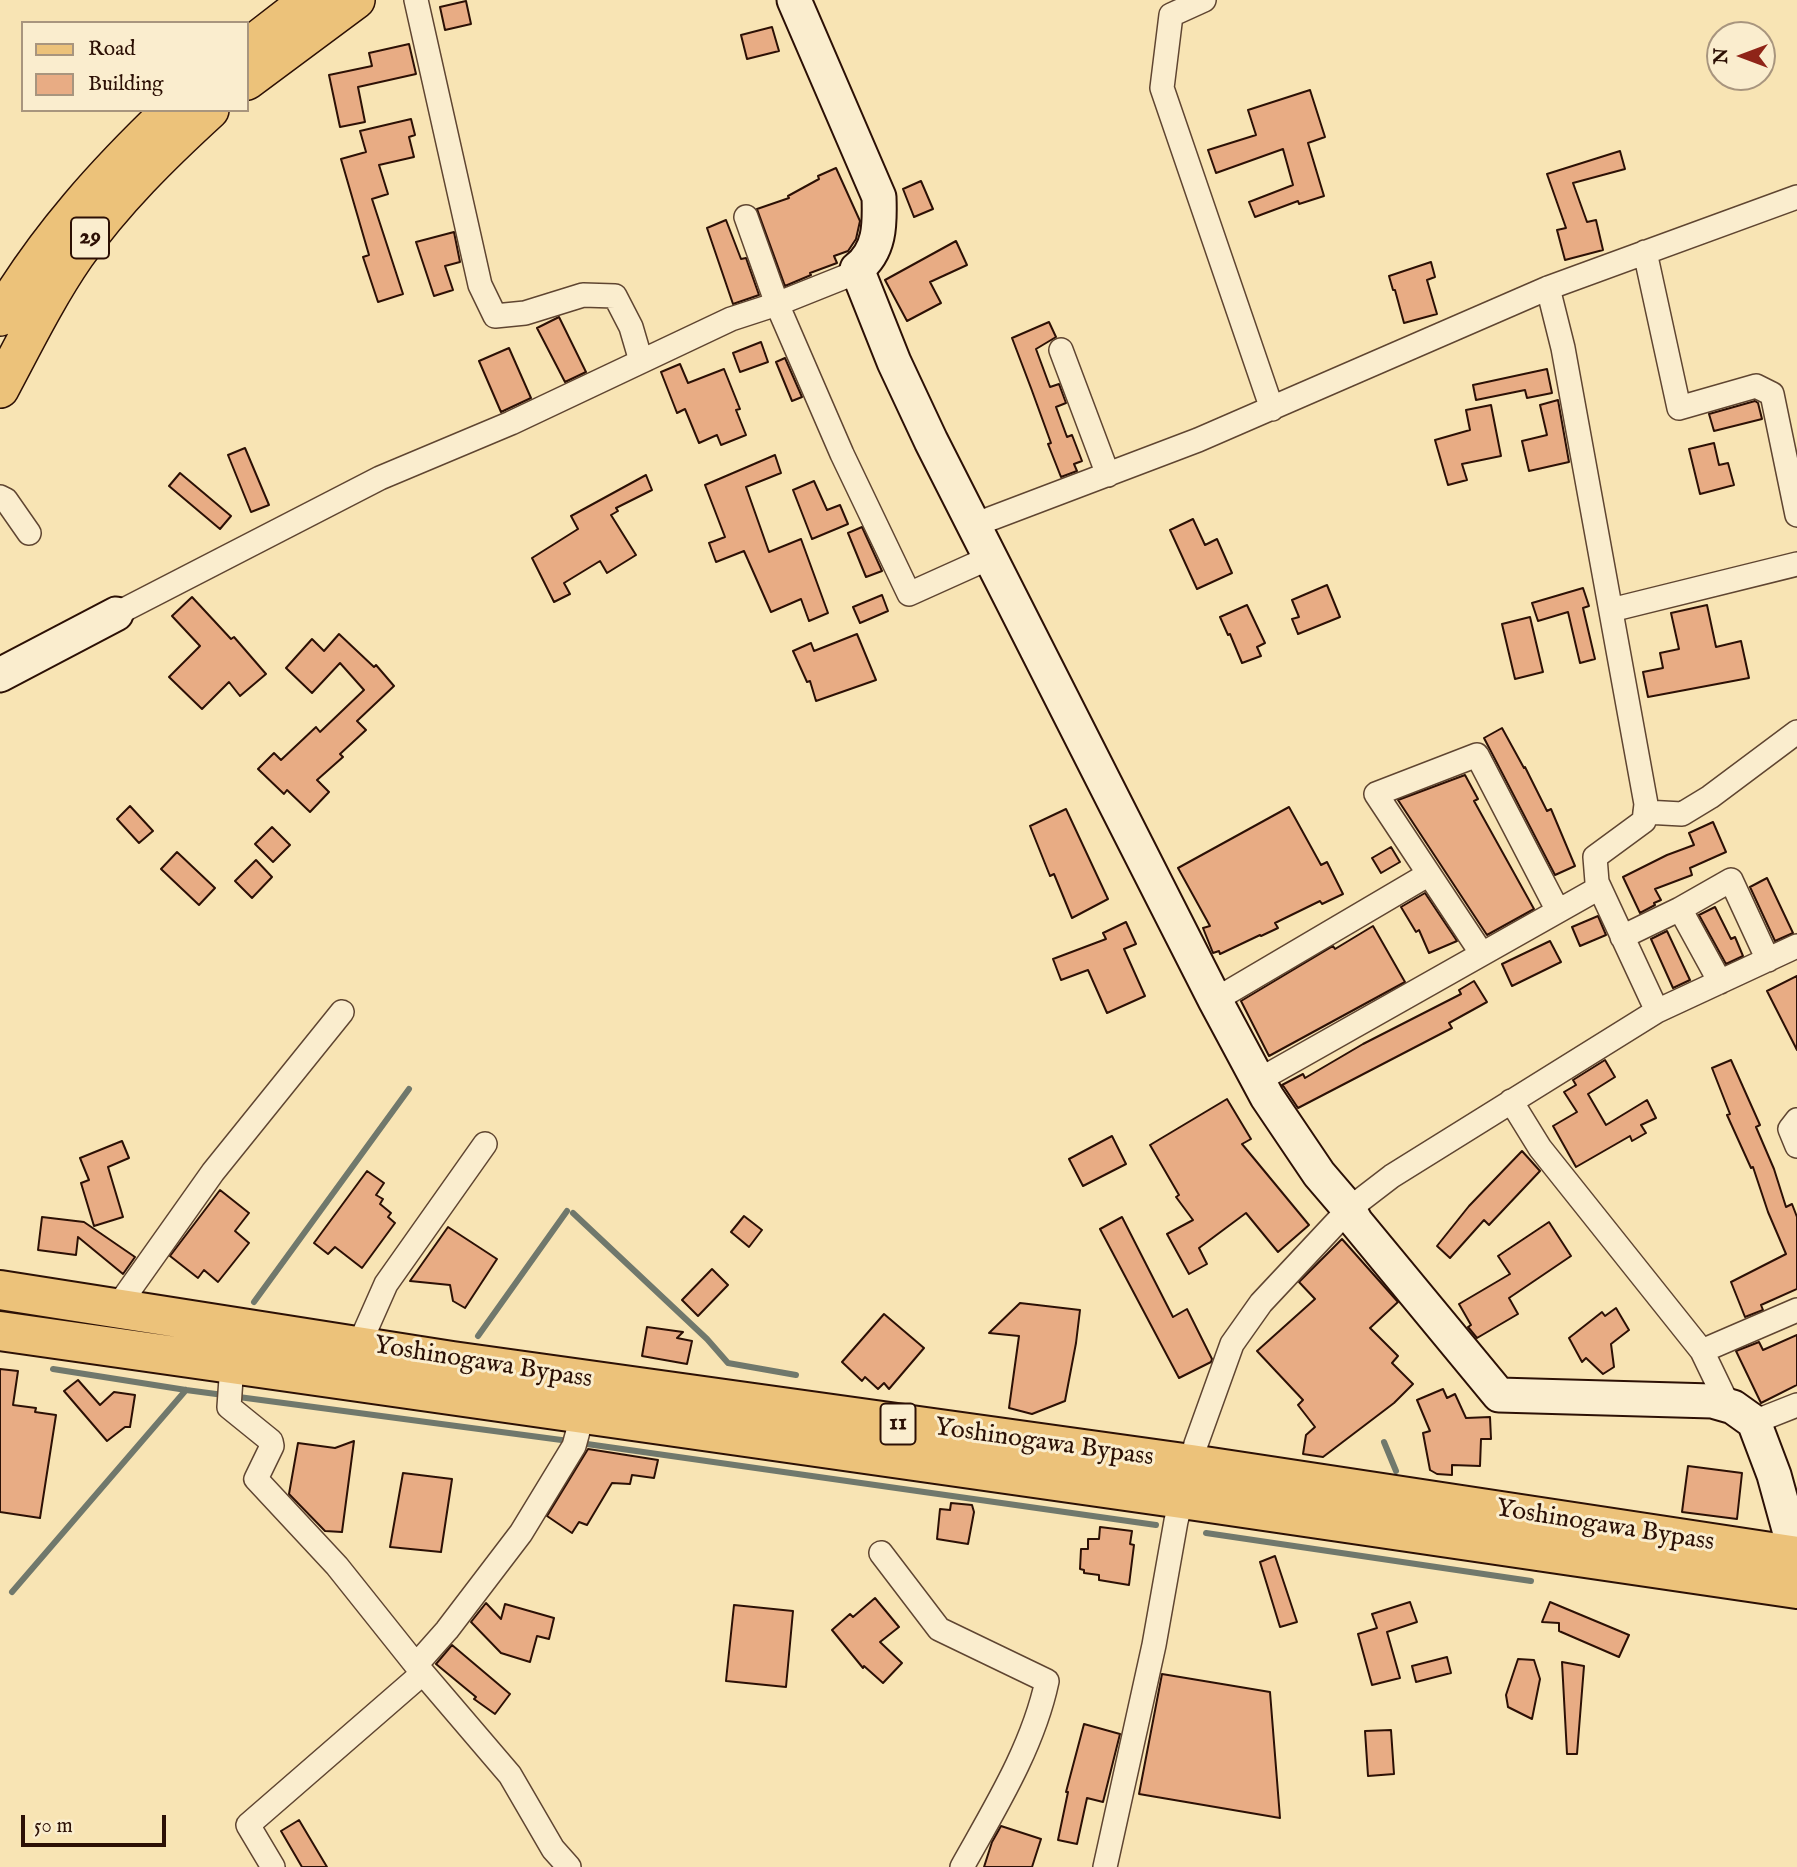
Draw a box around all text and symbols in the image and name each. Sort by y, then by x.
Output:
legend [21,21,248,112]
north arrow [1706,21,1776,91]
text: Road [88,36,135,63]
text: N [1710,48,1734,64]
text: Building [88,71,163,98]
road number: 29 [71,218,109,258]
street label: Yoshinogawa Bypass [372,1331,594,1397]
road number: 11 [880,1404,916,1444]
street label: Yoshinogawa Bypass [933,1413,1155,1475]
street label: Yoshinogawa Bypass [1494,1494,1716,1560]
scale bar [24,1800,170,1844]
text: 50 m [34,1813,73,1840]

